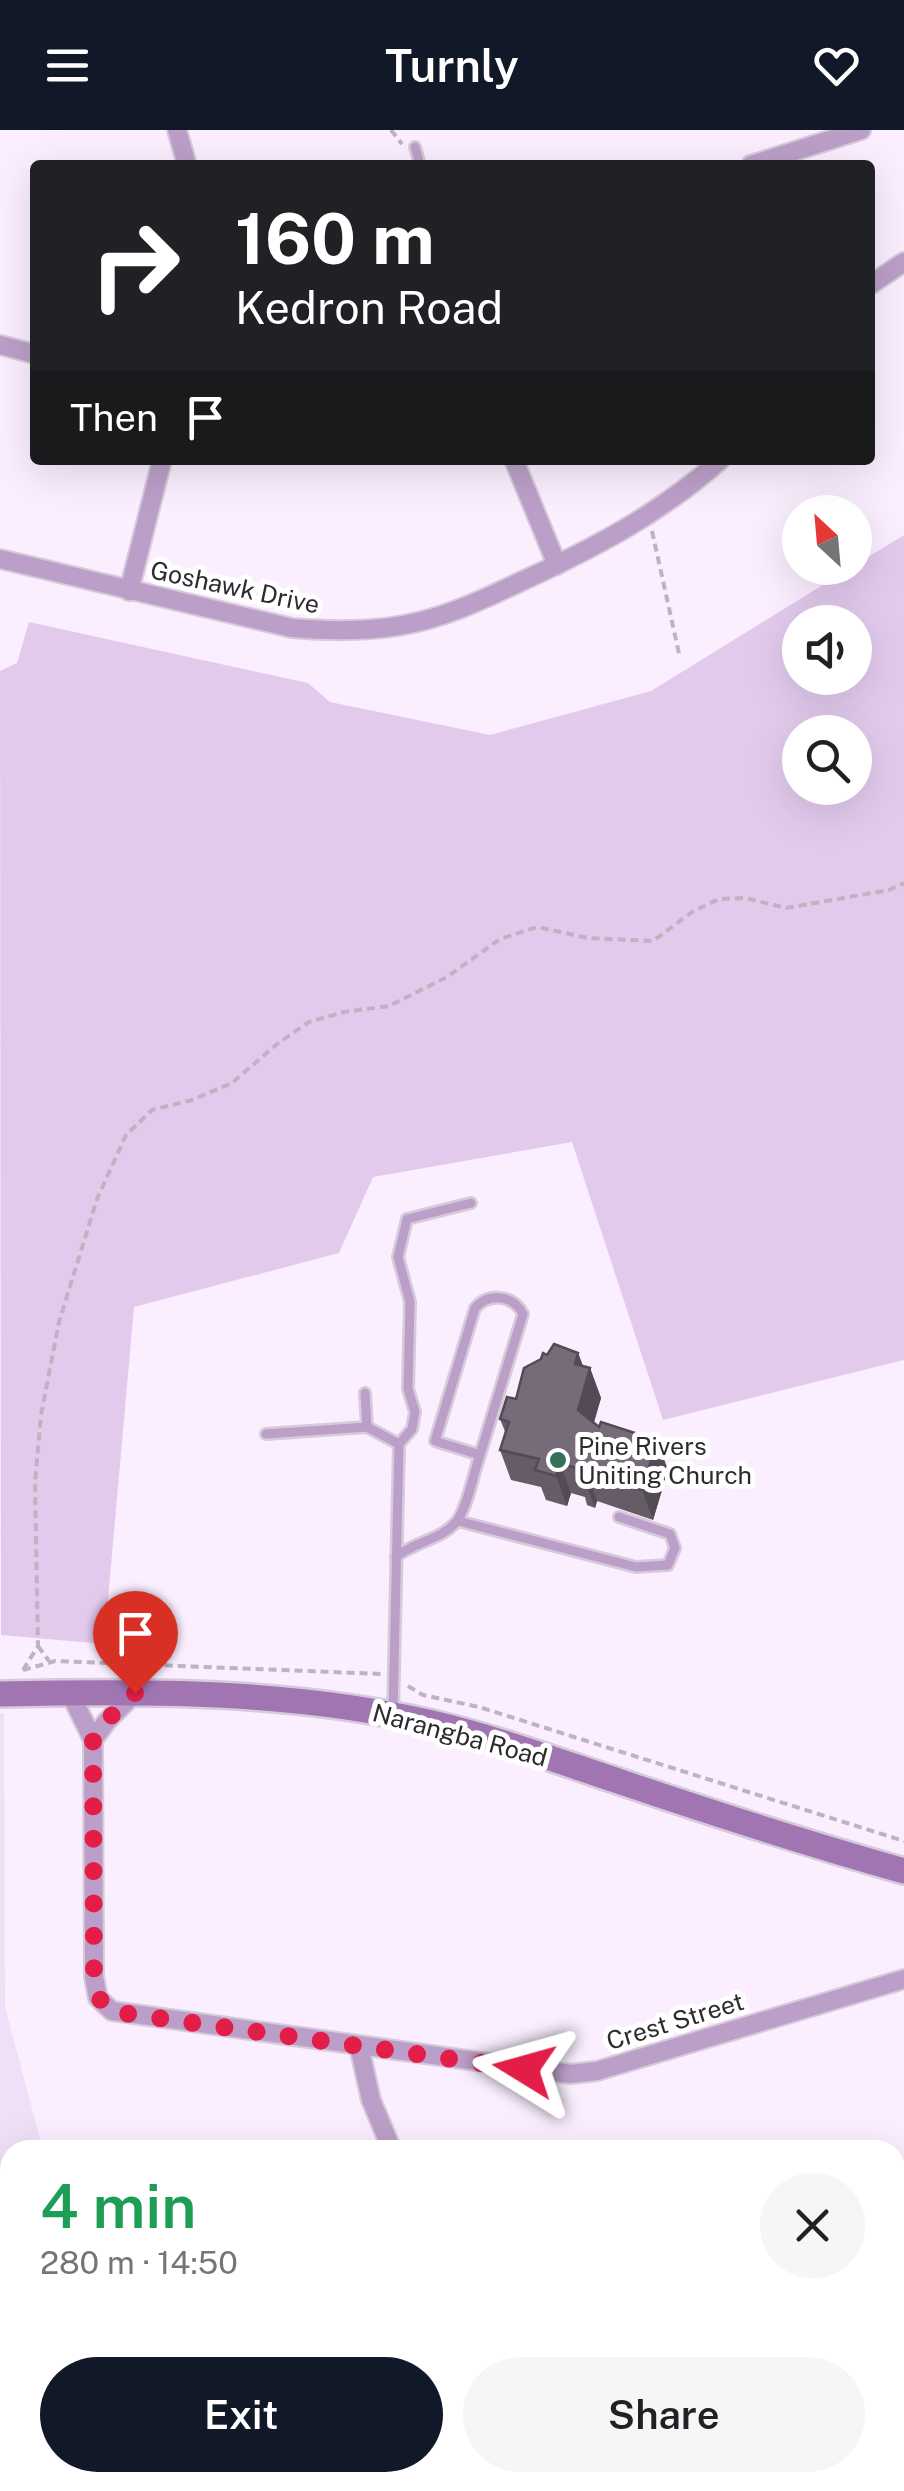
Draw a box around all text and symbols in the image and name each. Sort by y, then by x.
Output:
icon: menu [40,38,95,93]
icon: heart [809,38,864,93]
text: Turnly [385,39,519,92]
text: 160 m [235,197,435,280]
icon: right [70,200,200,330]
text: Kedron Road [235,281,503,334]
icon: arrive [178,390,233,445]
text: Then [70,395,158,440]
north arrow [782,495,872,585]
map controls [782,495,872,805]
street label: Goshawk Drive [148,554,322,620]
button: sound [782,605,872,695]
button: search [782,715,872,805]
place label: Pine Rivers Uniting Church [578,1431,752,1490]
marker: Pine Rivers Uniting Church [547,1449,569,1471]
pin [93,1591,178,1694]
icon: arrive [108,1606,163,1661]
street label: Narangba Road [369,1697,551,1773]
street label: Crest Street [603,1986,747,2056]
position arrow [472,2017,576,2121]
text: 4 min [40,2171,196,2242]
button: close [760,2173,865,2278]
text: 280 m · 14:50 [40,2244,238,2281]
button: Exit [40,2357,443,2472]
button: Share [463,2357,865,2472]

